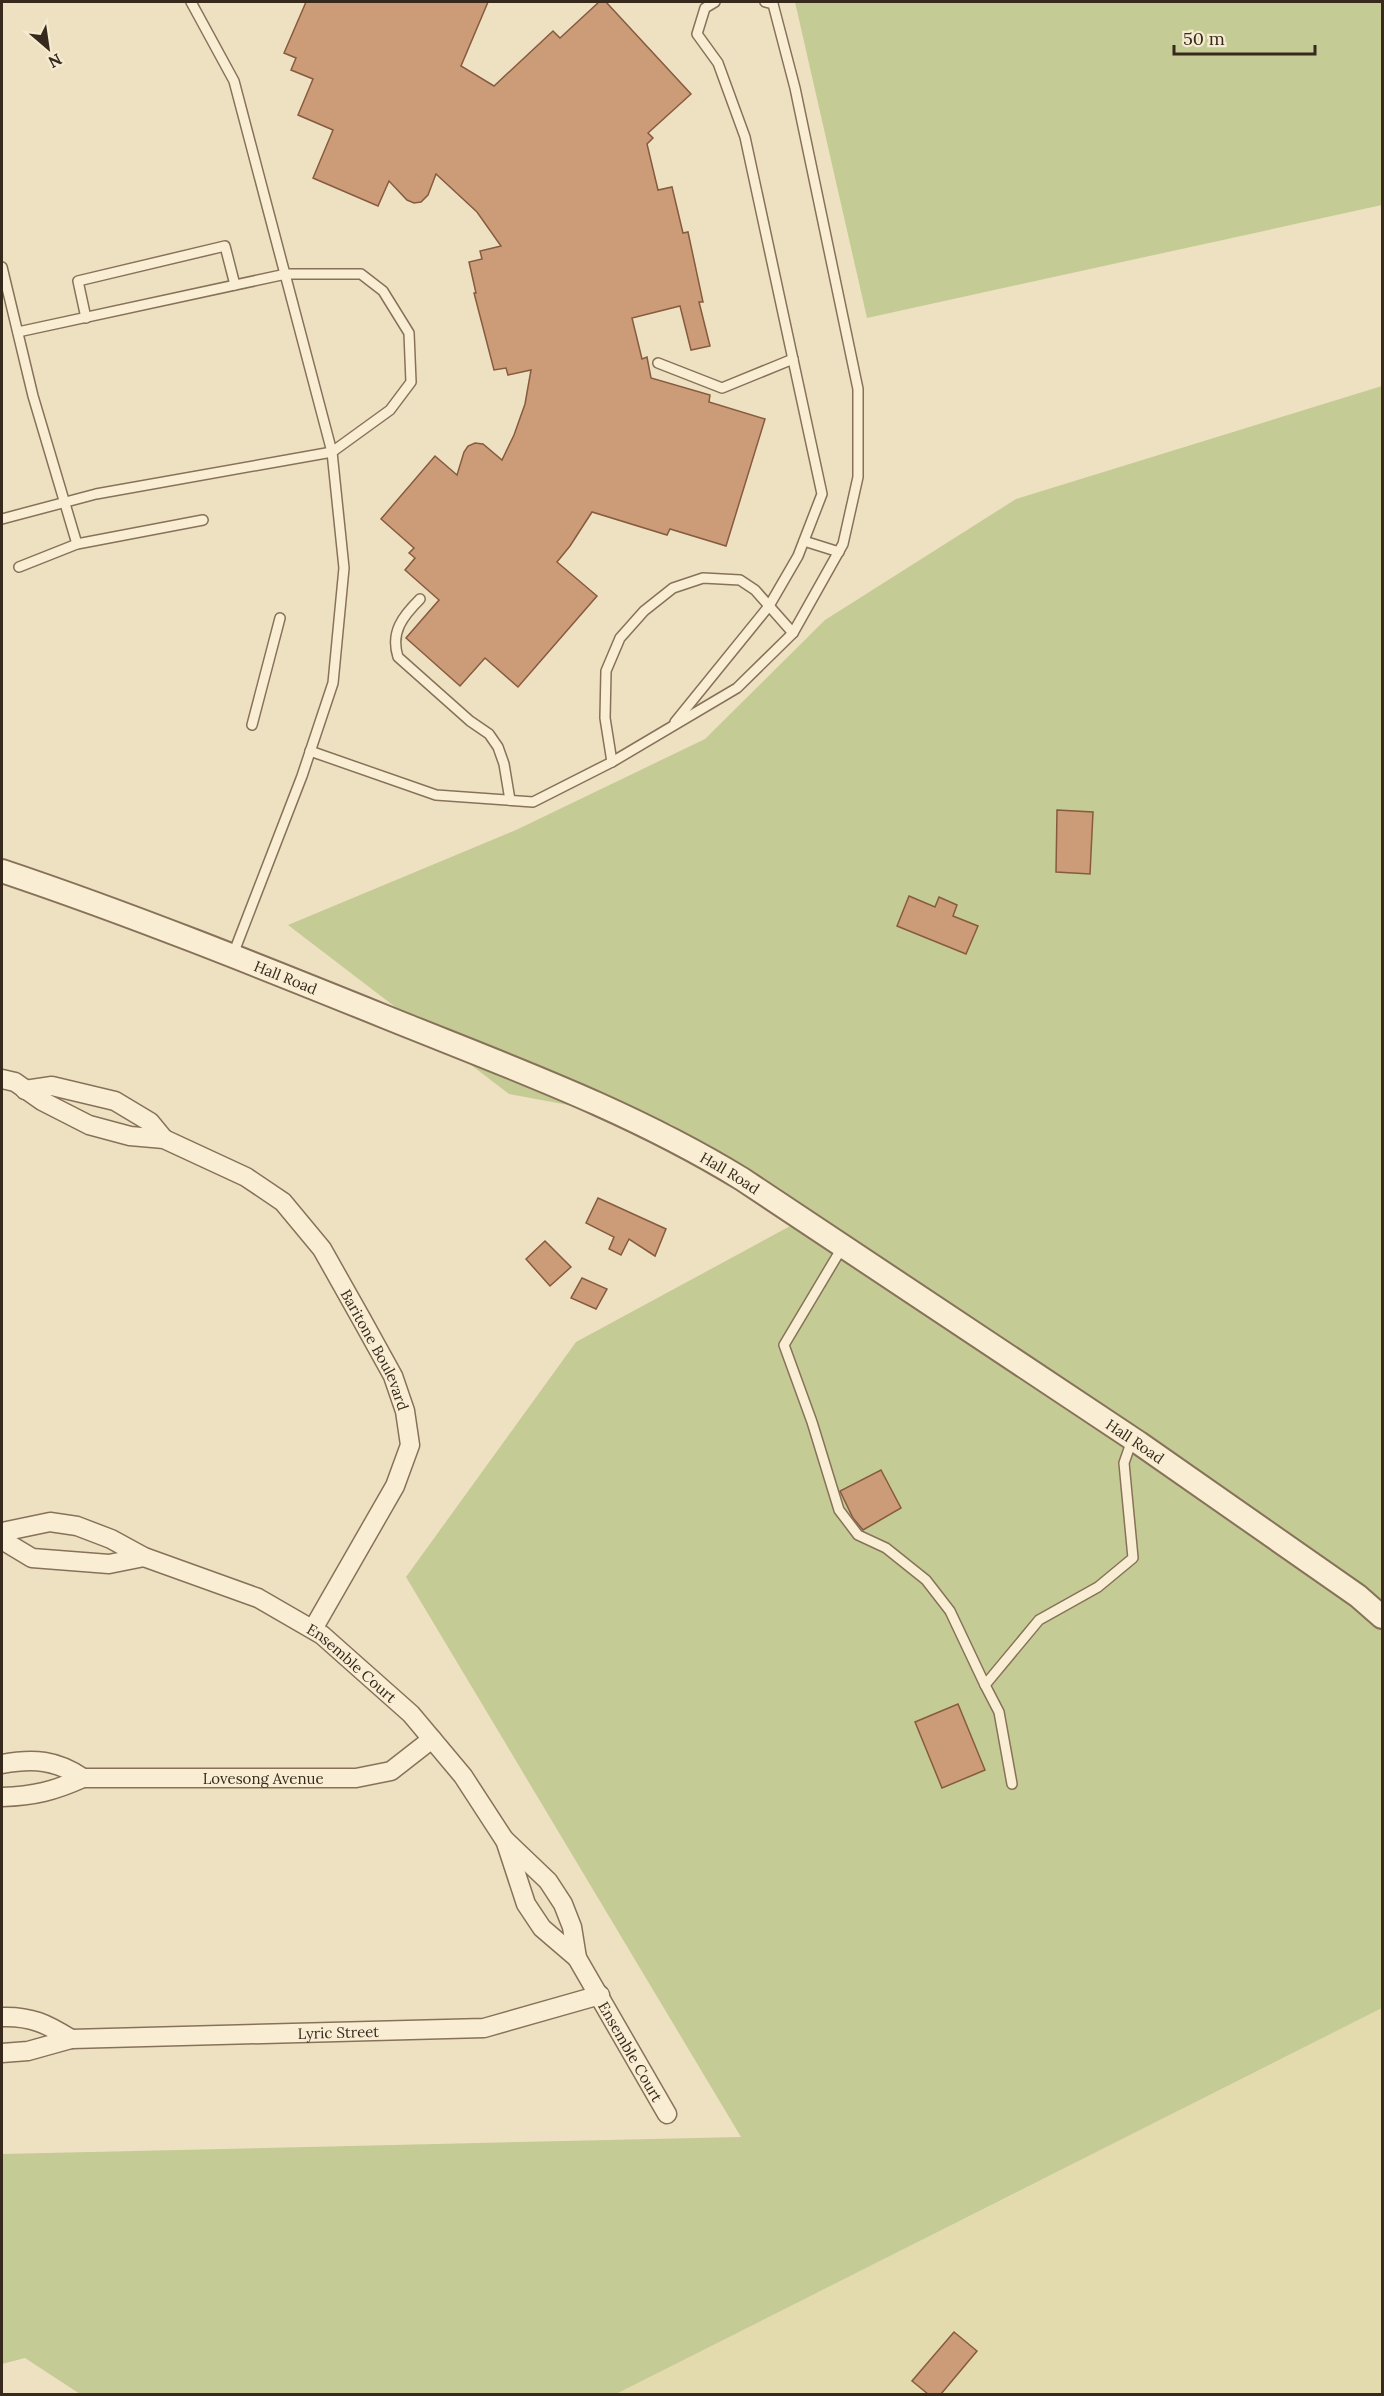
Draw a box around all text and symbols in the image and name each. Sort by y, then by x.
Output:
north arrow [18,18,78,78]
scale bar [1174,18,1315,56]
text: 50 m [1183,27,1225,50]
text: N [45,49,66,73]
street label: Hall Road [252,956,320,998]
street label: Hall Road [697,1147,764,1198]
street label: Baritone Boulevard [337,1286,414,1413]
street label: Hall Road [1103,1414,1168,1467]
street label: Ensemble Court [304,1619,401,1707]
street label: Lovesong Avenue [203,1769,324,1788]
street label: Ensemble Court [594,1998,667,2105]
street label: Lyric Street [297,2021,379,2042]

